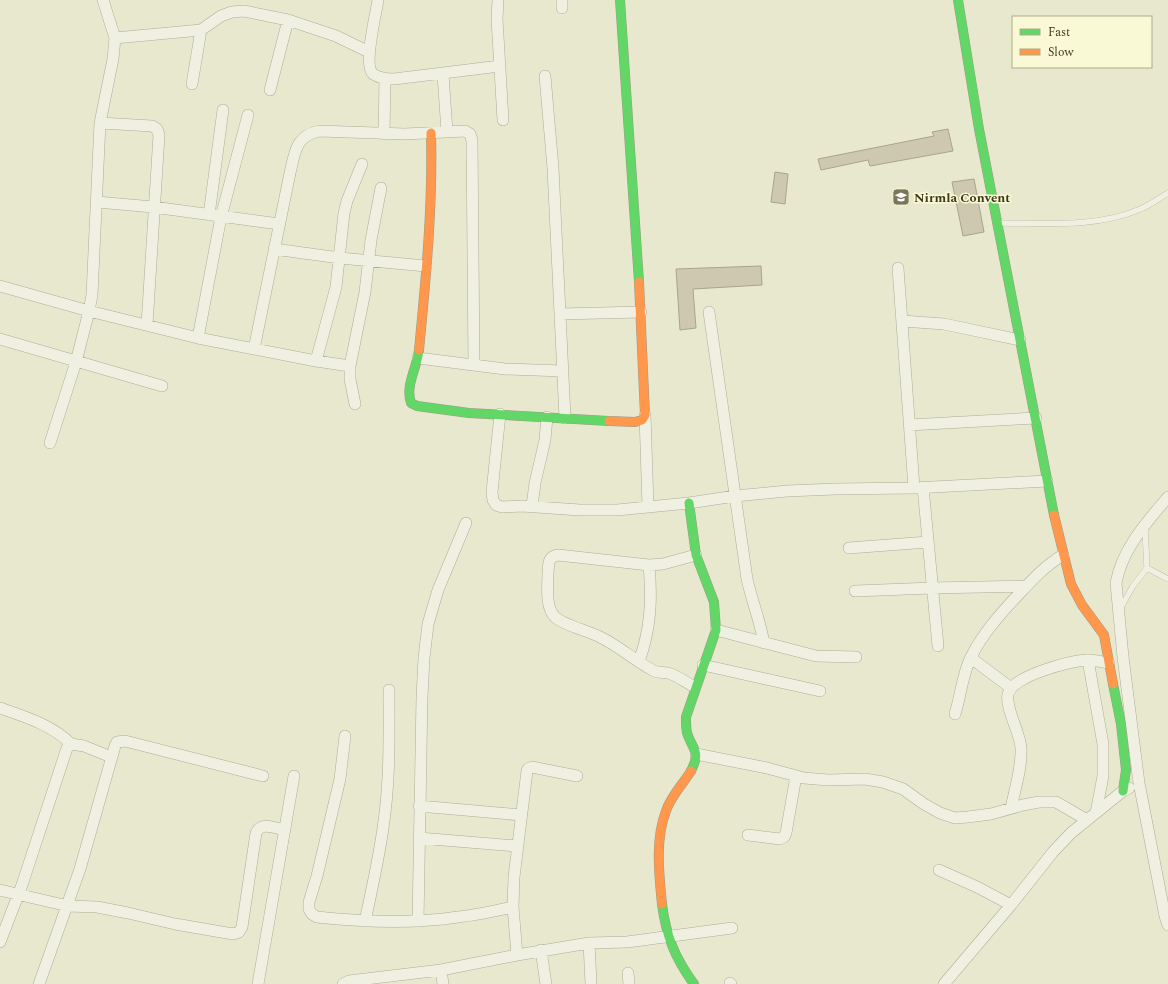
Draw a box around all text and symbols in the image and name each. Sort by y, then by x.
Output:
legend [1012,16,1152,68]
text: Fast [1048,23,1070,42]
text: Slow [1048,43,1074,62]
school or university icon: Nirmla Convent [891,187,911,207]
place label: Nirmla Convent [914,188,1010,208]

